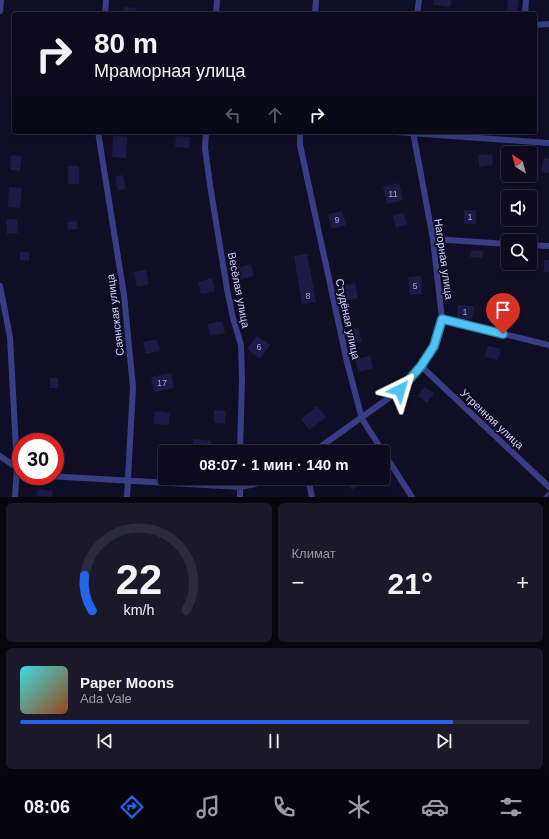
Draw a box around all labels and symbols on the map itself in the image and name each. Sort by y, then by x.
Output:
north arrow [501,146,537,182]
house number: 11 [388,189,398,199]
house number: 1 [467,212,473,222]
house number: 9 [334,215,340,225]
street label: Нагорная улица [432,218,456,301]
street label: Весёлая улица [226,251,252,330]
street label: Саянская улица [104,273,126,356]
street label: Студёная улица [334,278,363,361]
house number: 5 [412,281,418,291]
house number: 8 [305,291,311,301]
pin [486,293,520,334]
house number: 1 [462,307,468,317]
house number: 6 [256,342,262,352]
position arrow [379,369,421,411]
house number: 17 [157,378,167,388]
street label: Утренняя улица [458,387,527,452]
speed limit sign: 30 [12,433,64,485]

